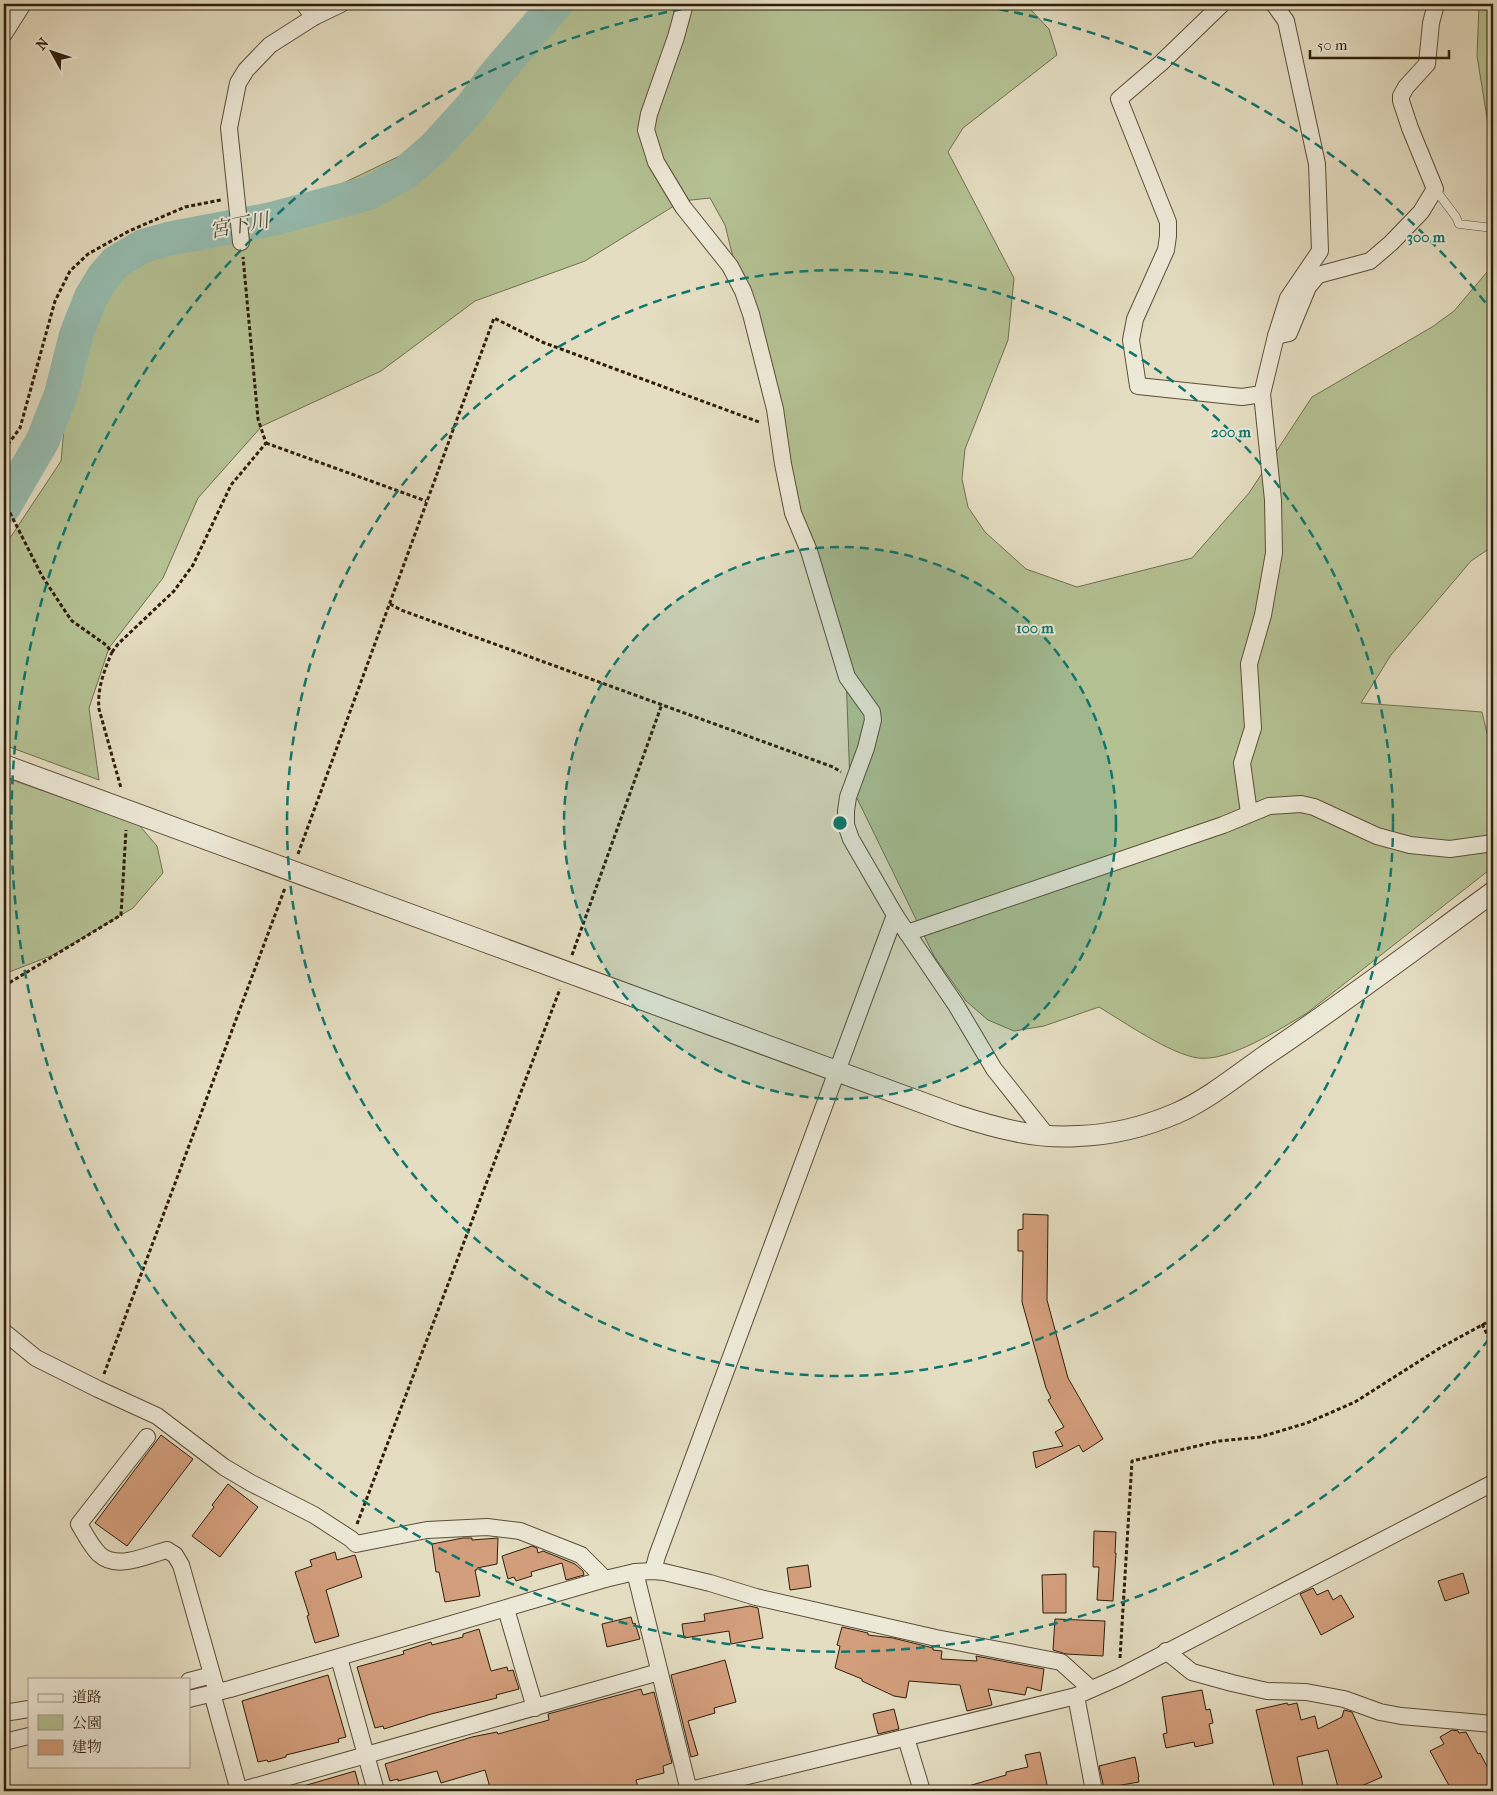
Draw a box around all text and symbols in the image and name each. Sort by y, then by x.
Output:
north arrow [28,28,78,78]
scale bar [1310,28,1448,60]
text: N [32,34,53,53]
text: 50 m [1317,36,1348,54]
water label: 宮下川 [207,208,273,243]
text: 300 m [1407,228,1446,246]
text: 200 m [1211,423,1251,441]
text: 100 m [1016,619,1054,637]
centre of rings [831,814,849,832]
legend [28,1678,190,1768]
text: 道路 [72,1688,102,1706]
text: 公園 [72,1714,102,1732]
text: 建物 [72,1738,102,1756]

